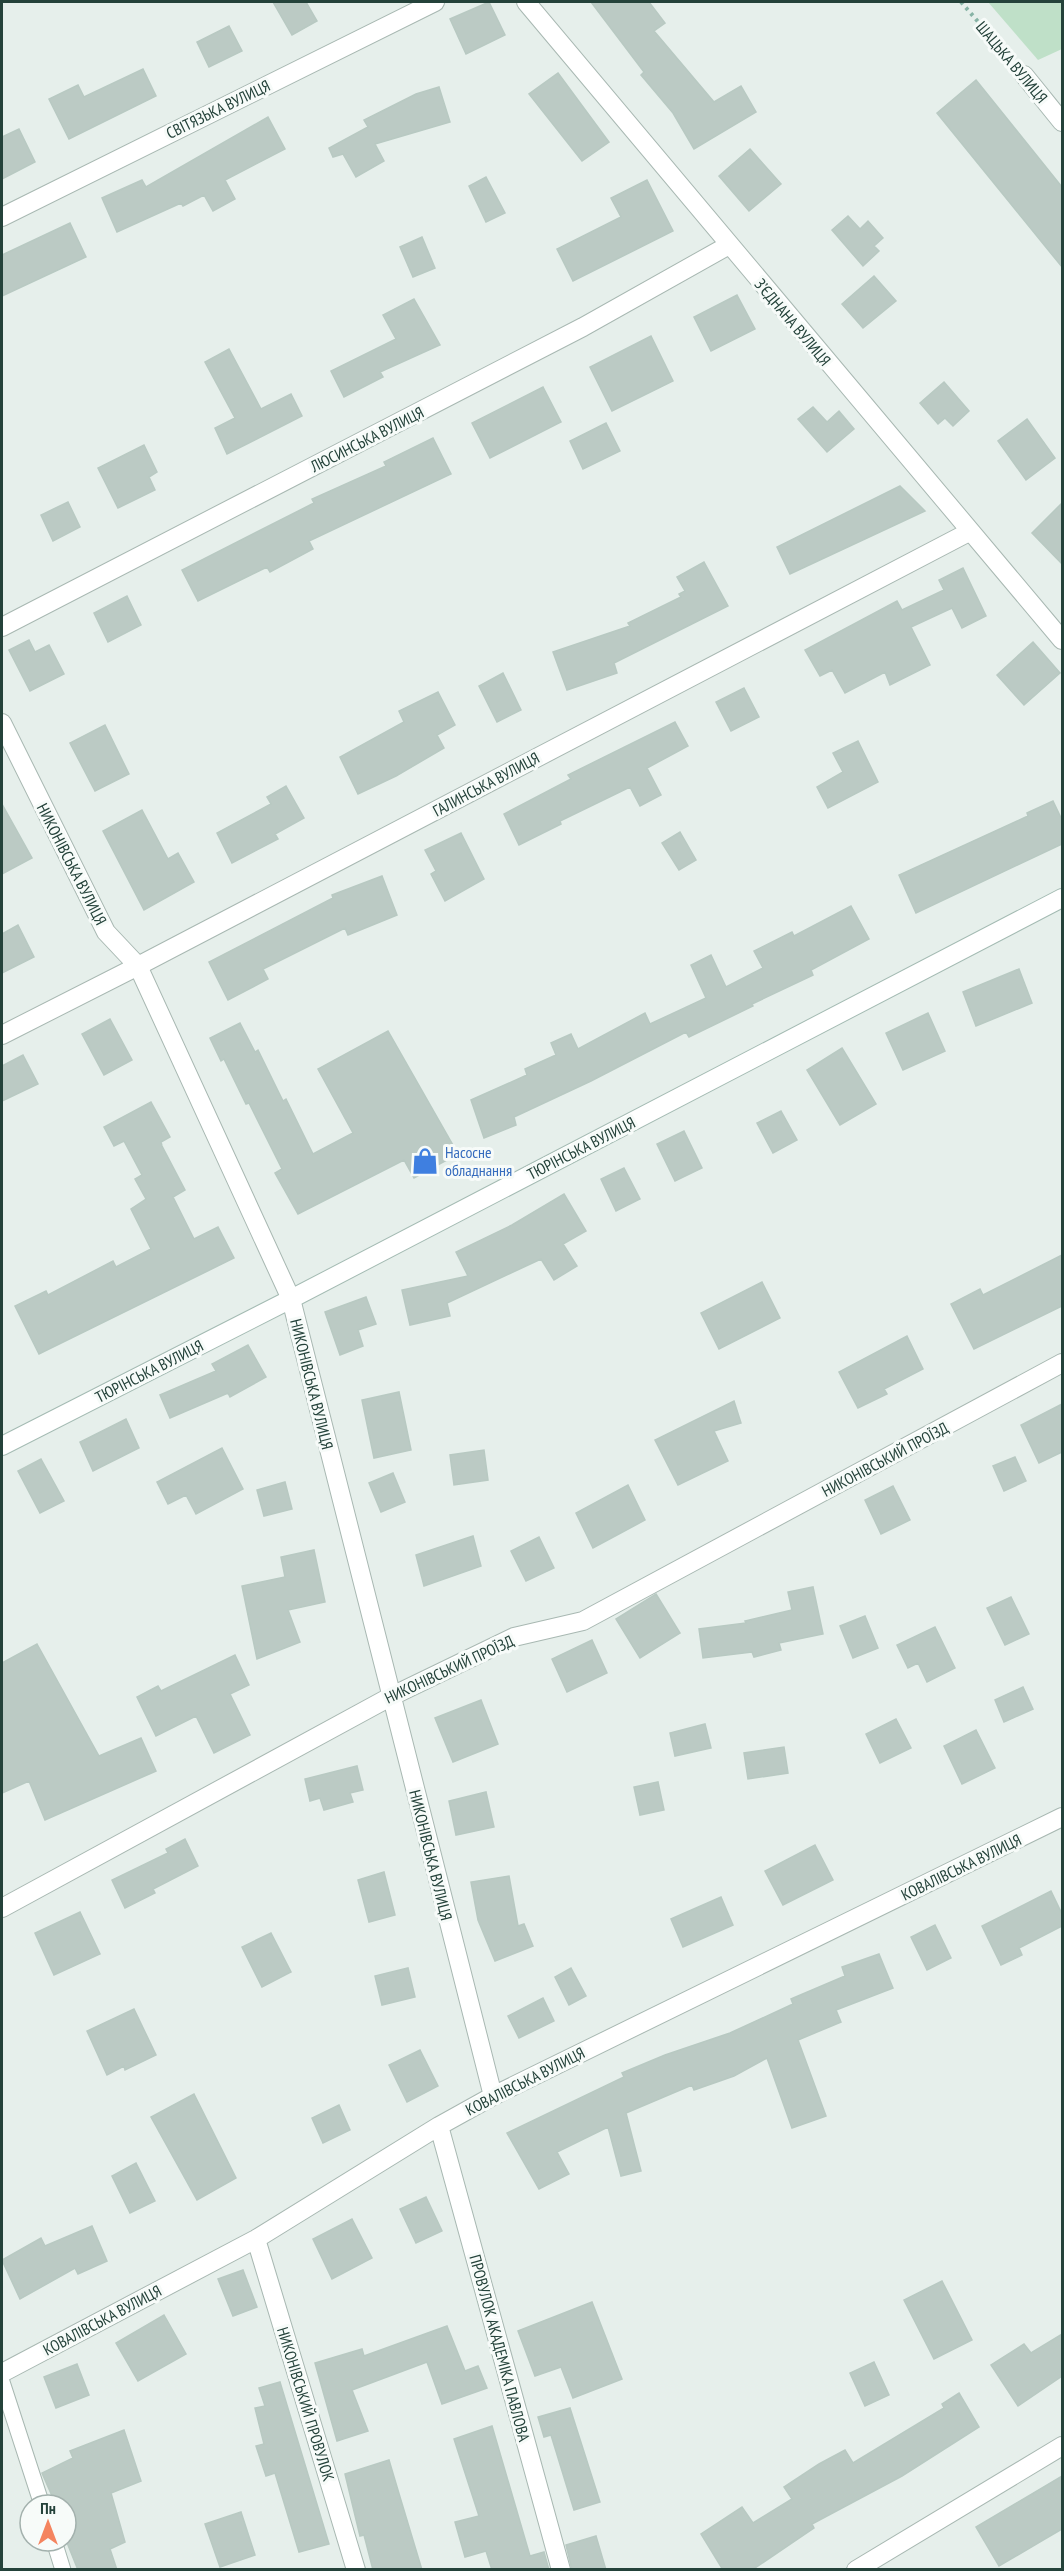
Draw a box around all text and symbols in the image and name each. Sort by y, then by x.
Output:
street label: ШАЦЬКА ВУЛИЦЯ [972,17,1052,107]
street label: СВІТЯЗЬКА ВУЛИЦЯ [163,75,273,143]
street label: З’ЄДНАНА ВУЛИЦЯ [751,274,835,370]
street label: ЛЮСИНСЬКА ВУЛИЦЯ [306,402,427,477]
street label: ГАЛИНСЬКА ВУЛИЦЯ [429,747,543,821]
street label: НИКОНІВСЬКА ВУЛИЦЯ [33,800,111,928]
street label: ТЮРІНСЬКА ВУЛИЦЯ [524,1112,638,1184]
place label: Насосне обладнання [445,1142,512,1180]
shop icon: Насосне обладнання [410,1146,440,1176]
street label: НИКОНІВСЬКА ВУЛИЦЯ [286,1317,338,1451]
street label: ТЮРІНСЬКА ВУЛИЦЯ [92,1335,206,1407]
street label: НИКОНІВСЬКИЙ ПРОЇЗД [818,1417,952,1501]
street label: НИКОНІВСЬКИЙ ПРОЇЗД [381,1630,517,1708]
street label: НИКОНІВСЬКА ВУЛИЦЯ [405,1788,457,1922]
street label: КОВАЛІВСЬКА ВУЛИЦЯ [898,1829,1024,1905]
street label: КОВАЛІВСЬКА ВУЛИЦЯ [462,2042,588,2120]
street label: ПРОВУЛОК АКАДЕМІКА ПАВЛОВА [465,2252,535,2444]
street label: КОВАЛІВСЬКА ВУЛИЦЯ [39,2280,165,2360]
street label: НИКОНІВСЬКИЙ ПРОВУЛОК [273,2324,339,2484]
north arrow [18,2493,78,2553]
text: Пн [40,2498,56,2518]

